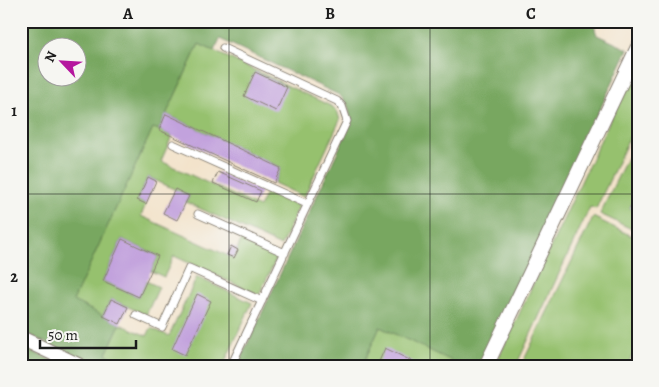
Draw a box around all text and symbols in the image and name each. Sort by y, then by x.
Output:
text: A [122,3,134,25]
text: B [325,3,335,25]
text: C [526,3,536,25]
north arrow [38,38,88,88]
text: N [40,48,61,65]
text: 1 [11,100,17,122]
text: 2 [10,266,18,288]
scale bar [40,317,136,349]
text: 50 m [48,325,78,345]

